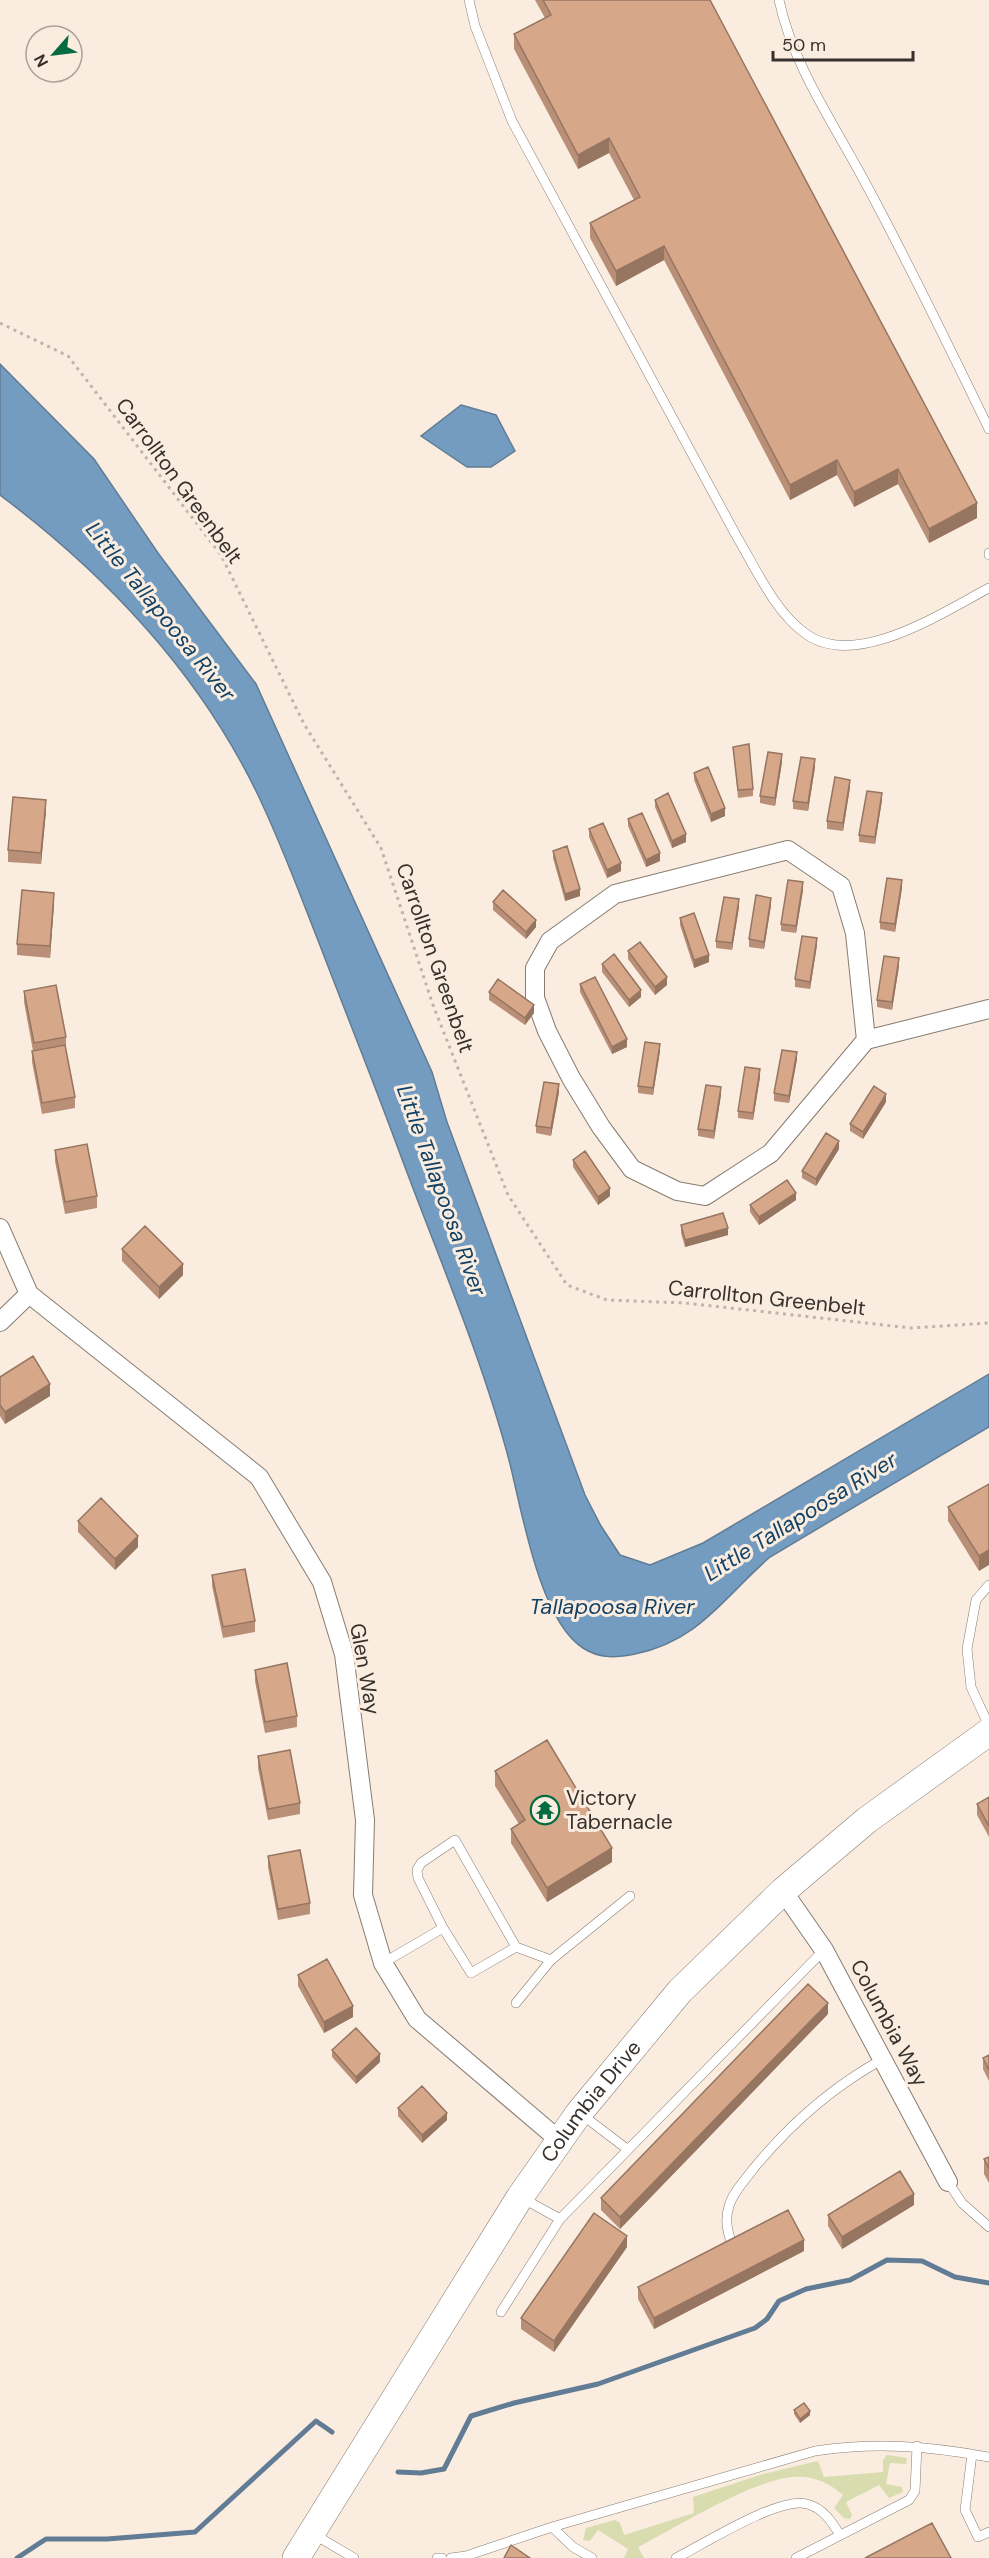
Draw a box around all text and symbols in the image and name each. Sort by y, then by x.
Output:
north arrow [24,24,84,84]
scale bar [773,24,912,62]
text: 50 m [782,33,826,57]
text: N [29,51,53,71]
street label: Carrollton Greenbelt [109,392,249,570]
water label: Little Tallapoosa River [79,516,242,708]
street label: Carrollton Greenbelt [389,860,481,1056]
water label: Little Tallapoosa River [390,1081,493,1300]
street label: Carrollton Greenbelt [667,1274,867,1322]
water label: Little Tallapoosa River [698,1445,903,1588]
water label: Tallapoosa River [530,1592,695,1621]
street label: Glen Way [343,1621,387,1717]
place label: Victory Tabernacle [566,1784,673,1836]
temple icon: Victory Tabernacle [529,1794,561,1826]
street label: Columbia Way [844,1955,934,2092]
street label: Columbia Drive [535,2034,648,2168]

